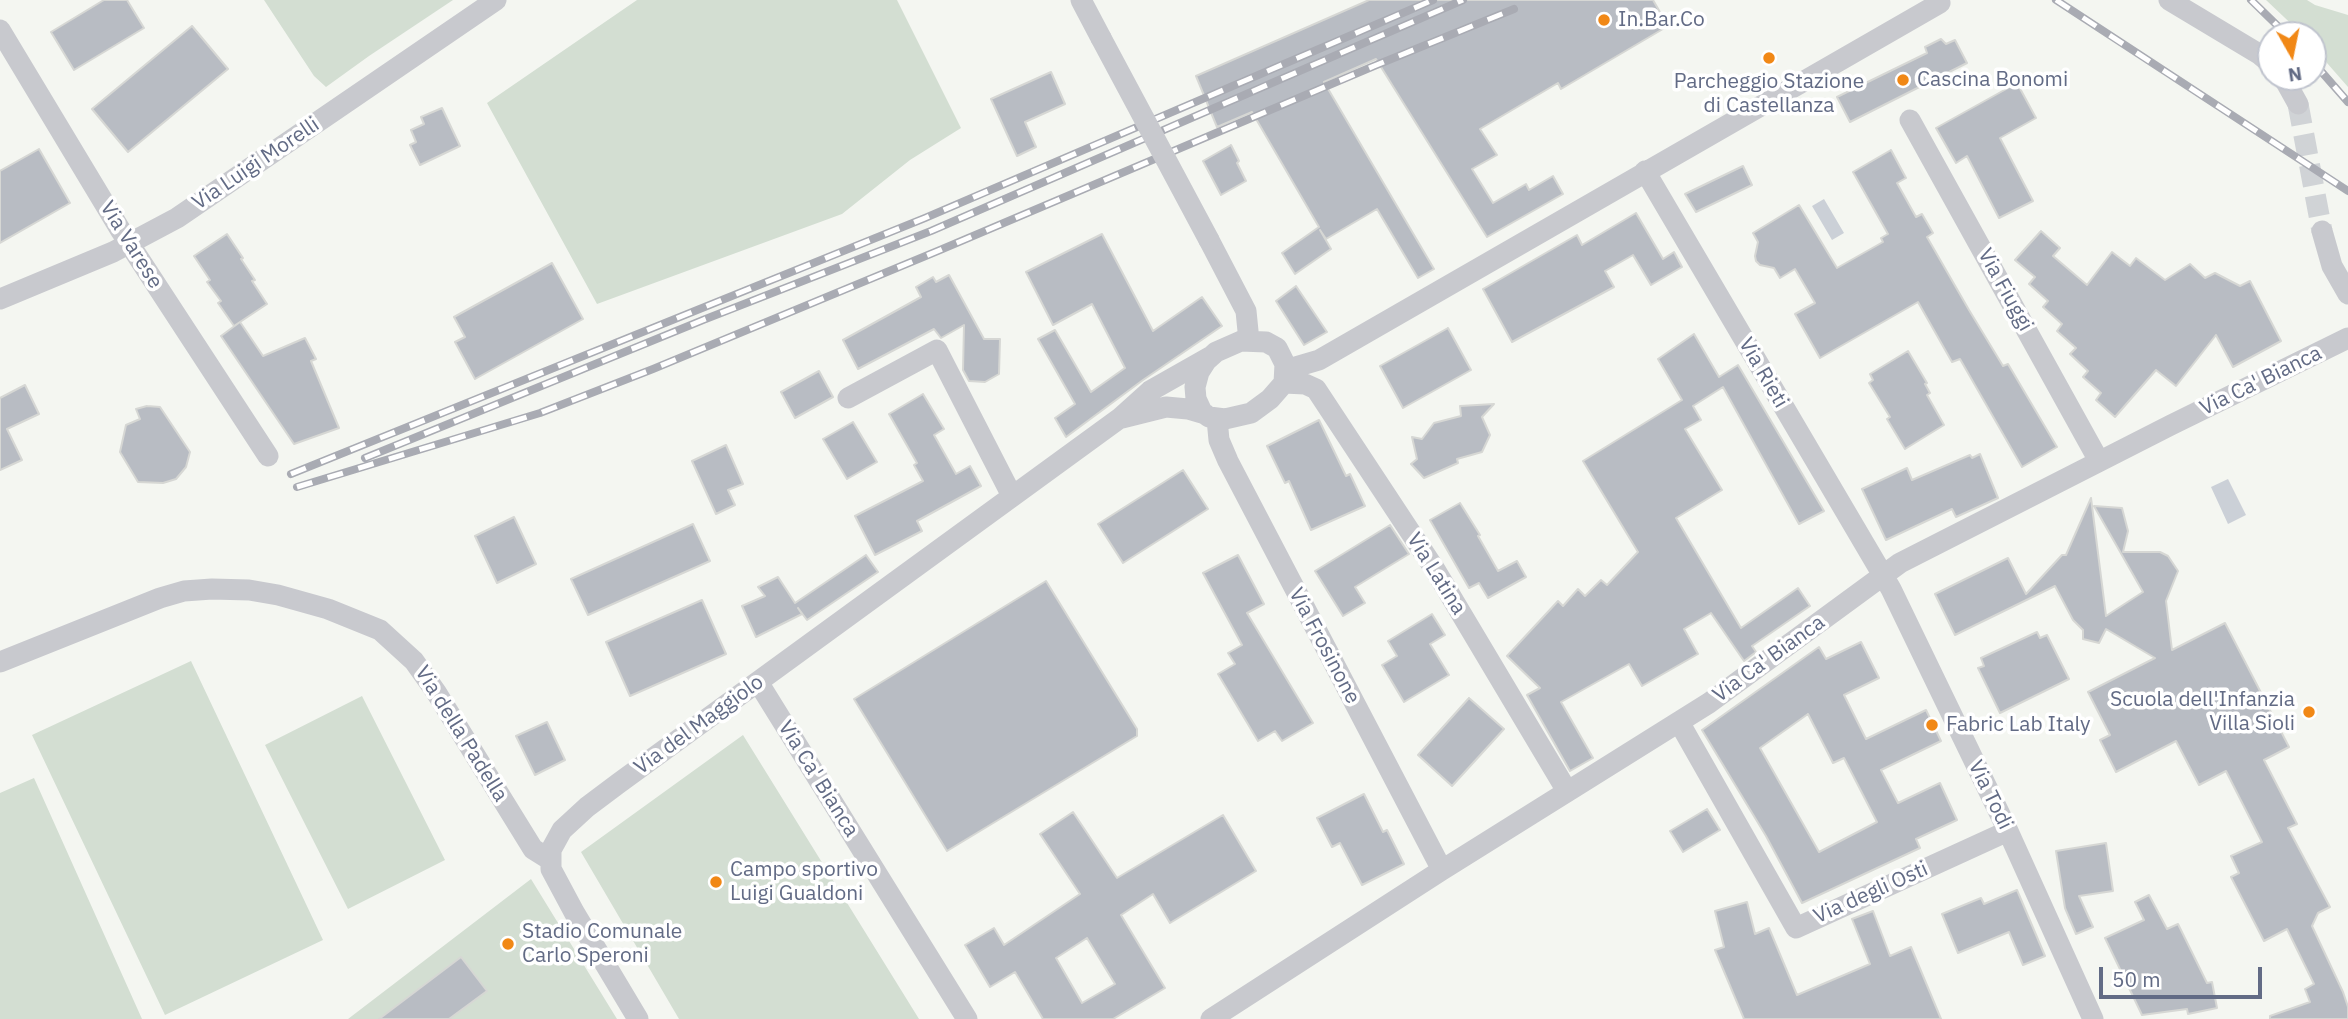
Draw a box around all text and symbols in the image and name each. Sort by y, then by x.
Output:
place label: In.Bar.Co [1618,7,1705,33]
marker: In.Bar.Co [1596,12,1612,28]
north arrow [2257,21,2327,91]
marker: Parcheggio Stazione di Castellanza [1761,50,1777,66]
text: N [2286,62,2304,88]
place label: Cascina Bonomi [1917,67,2068,93]
place label: Parcheggio Stazione di Castellanza [1674,69,1864,119]
marker: Cascina Bonomi [1895,72,1911,88]
street label: Via Luigi Morelli [188,112,324,216]
street label: Via Varese [94,197,168,293]
street label: Via Fiuggi [1972,244,2038,336]
street label: Via Rieti [1733,333,1793,413]
street label: Via Ca' Bianca [2196,341,2326,421]
street label: Via Latina [1401,528,1471,620]
street label: Via Frosinone [1283,584,1365,708]
street label: Via Ca' Bianca [1708,610,1830,708]
street label: Via della Padella [409,661,513,807]
street label: Via del Maggiolo [629,670,769,780]
place label: Scuola dell'Infanzia Villa Sioli [2110,687,2295,737]
marker: Scuola dell'Infanzia Villa Sioli [2301,704,2317,720]
place label: Fabric Lab Italy [1946,712,2091,738]
street label: Via Ca' Bianca [772,716,864,842]
marker: Fabric Lab Italy [1924,717,1940,733]
street label: Via Todi [1962,756,2018,834]
place label: Campo sportivo Luigi Gualdoni [730,857,878,907]
street label: Via degli Osti [1810,857,1932,929]
marker: Campo sportivo Luigi Gualdoni [708,874,724,890]
place label: Stadio Comunale Carlo Speroni [522,919,682,969]
marker: Stadio Comunale Carlo Speroni [500,936,516,952]
scale bar [2103,953,2266,997]
text: 50 m [2112,965,2161,993]

